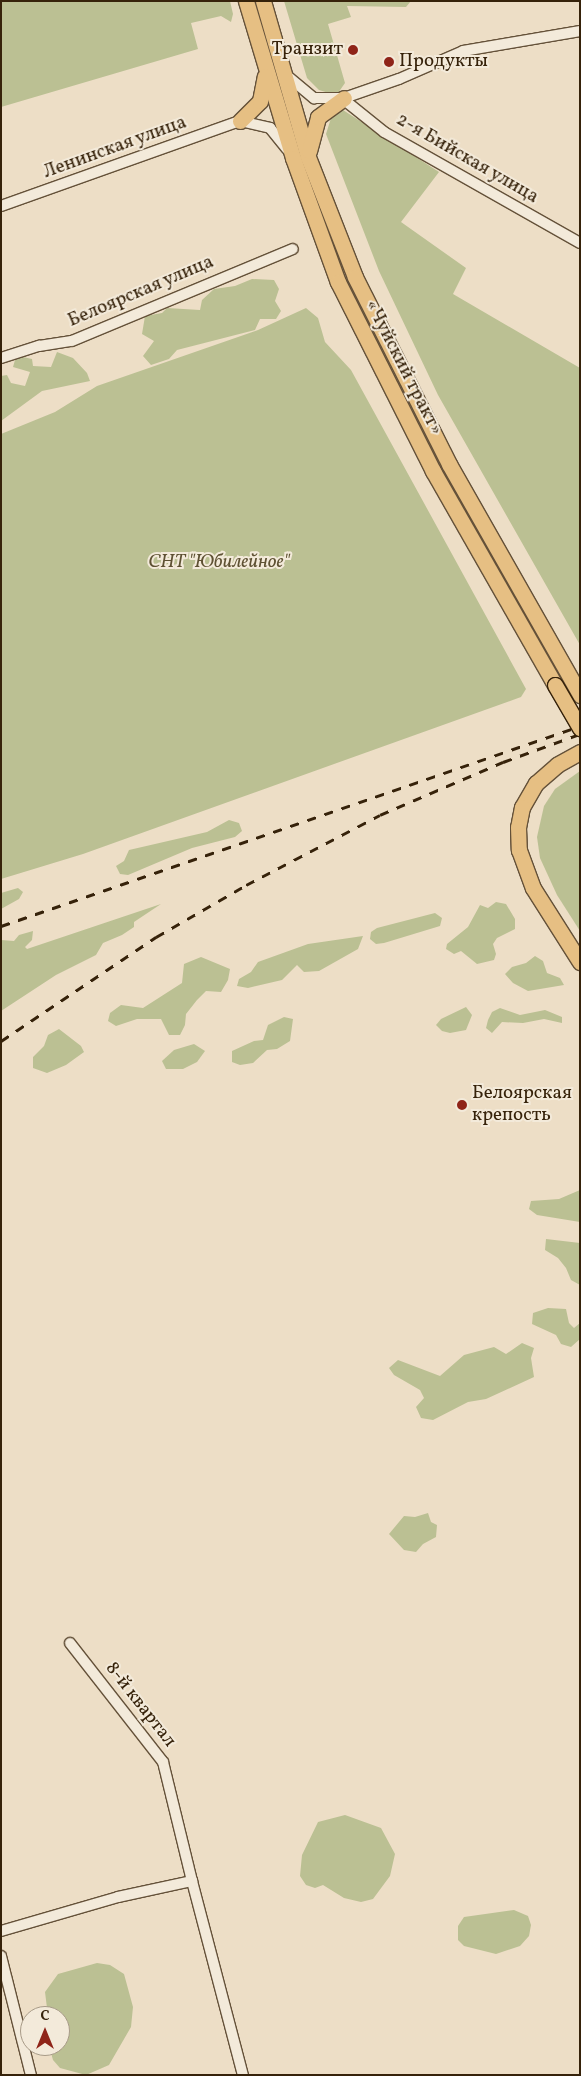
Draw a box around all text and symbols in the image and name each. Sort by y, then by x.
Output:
place label: Транзит [272,39,343,61]
marker: Транзит [347,44,359,56]
place label: Продукты [399,51,488,73]
marker: Продукты [383,56,395,68]
street label: 2-я Бийская улица [391,109,543,209]
street label: Ленинская улица [40,111,190,185]
street label: Белоярская улица [65,251,217,333]
street label: «Чуйский тракт» [359,296,447,440]
park label: СНТ "Юбилейное" [148,552,290,574]
place label: Белоярская крепость [472,1083,572,1127]
marker: Белоярская крепость [456,1099,468,1111]
street label: 8-й квартал [100,1658,180,1752]
north arrow [20,2006,70,2056]
text: С [40,2007,50,2026]

